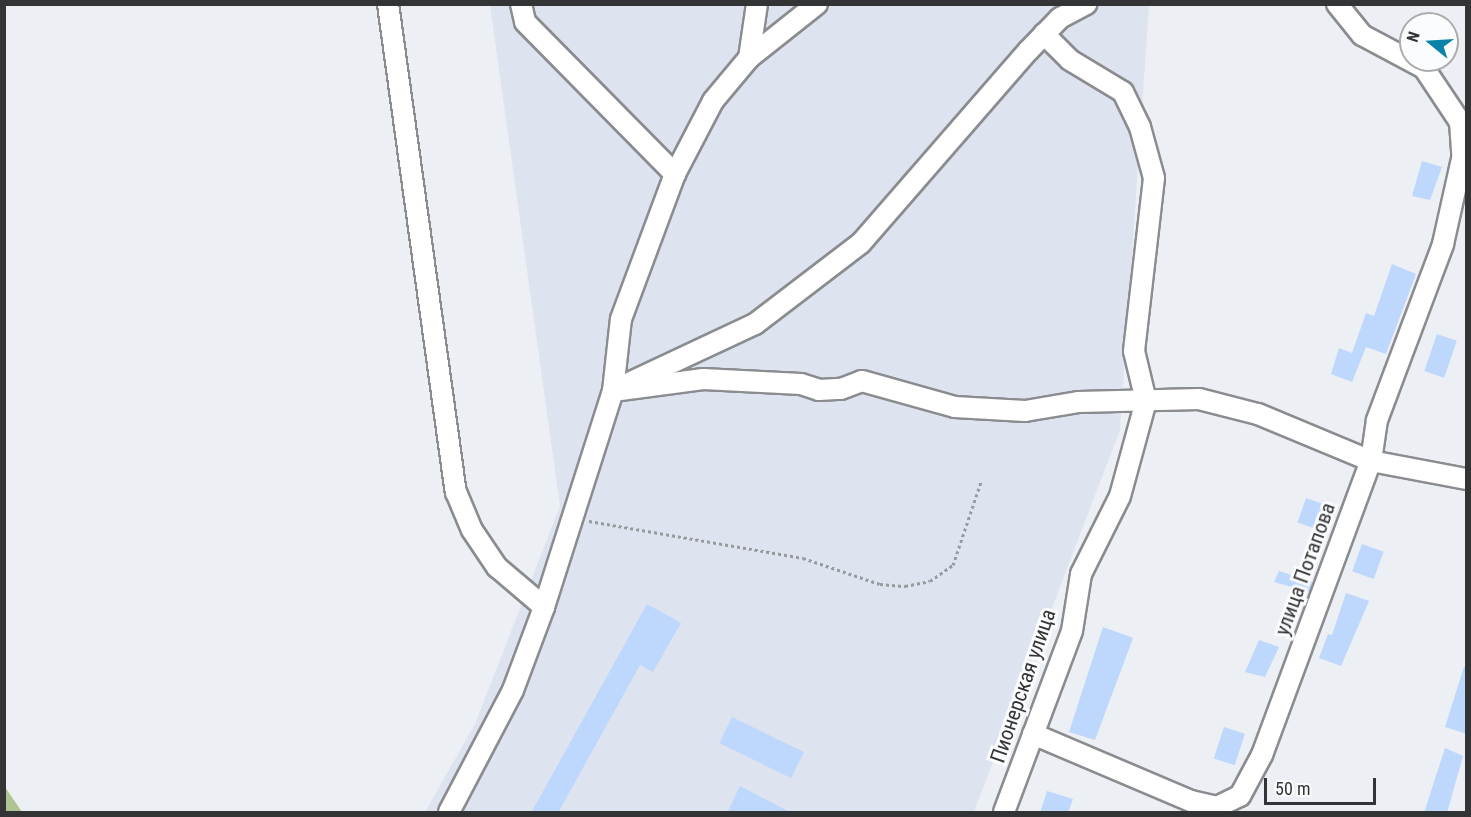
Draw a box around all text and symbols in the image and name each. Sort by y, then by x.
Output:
north arrow [1399,12,1459,72]
text: N [1403,29,1424,45]
street label: улица Потапова [1269,499,1341,639]
street label: Пионерская улица [985,606,1061,766]
scale bar [1267,766,1380,804]
text: 50 m [1275,778,1310,799]

